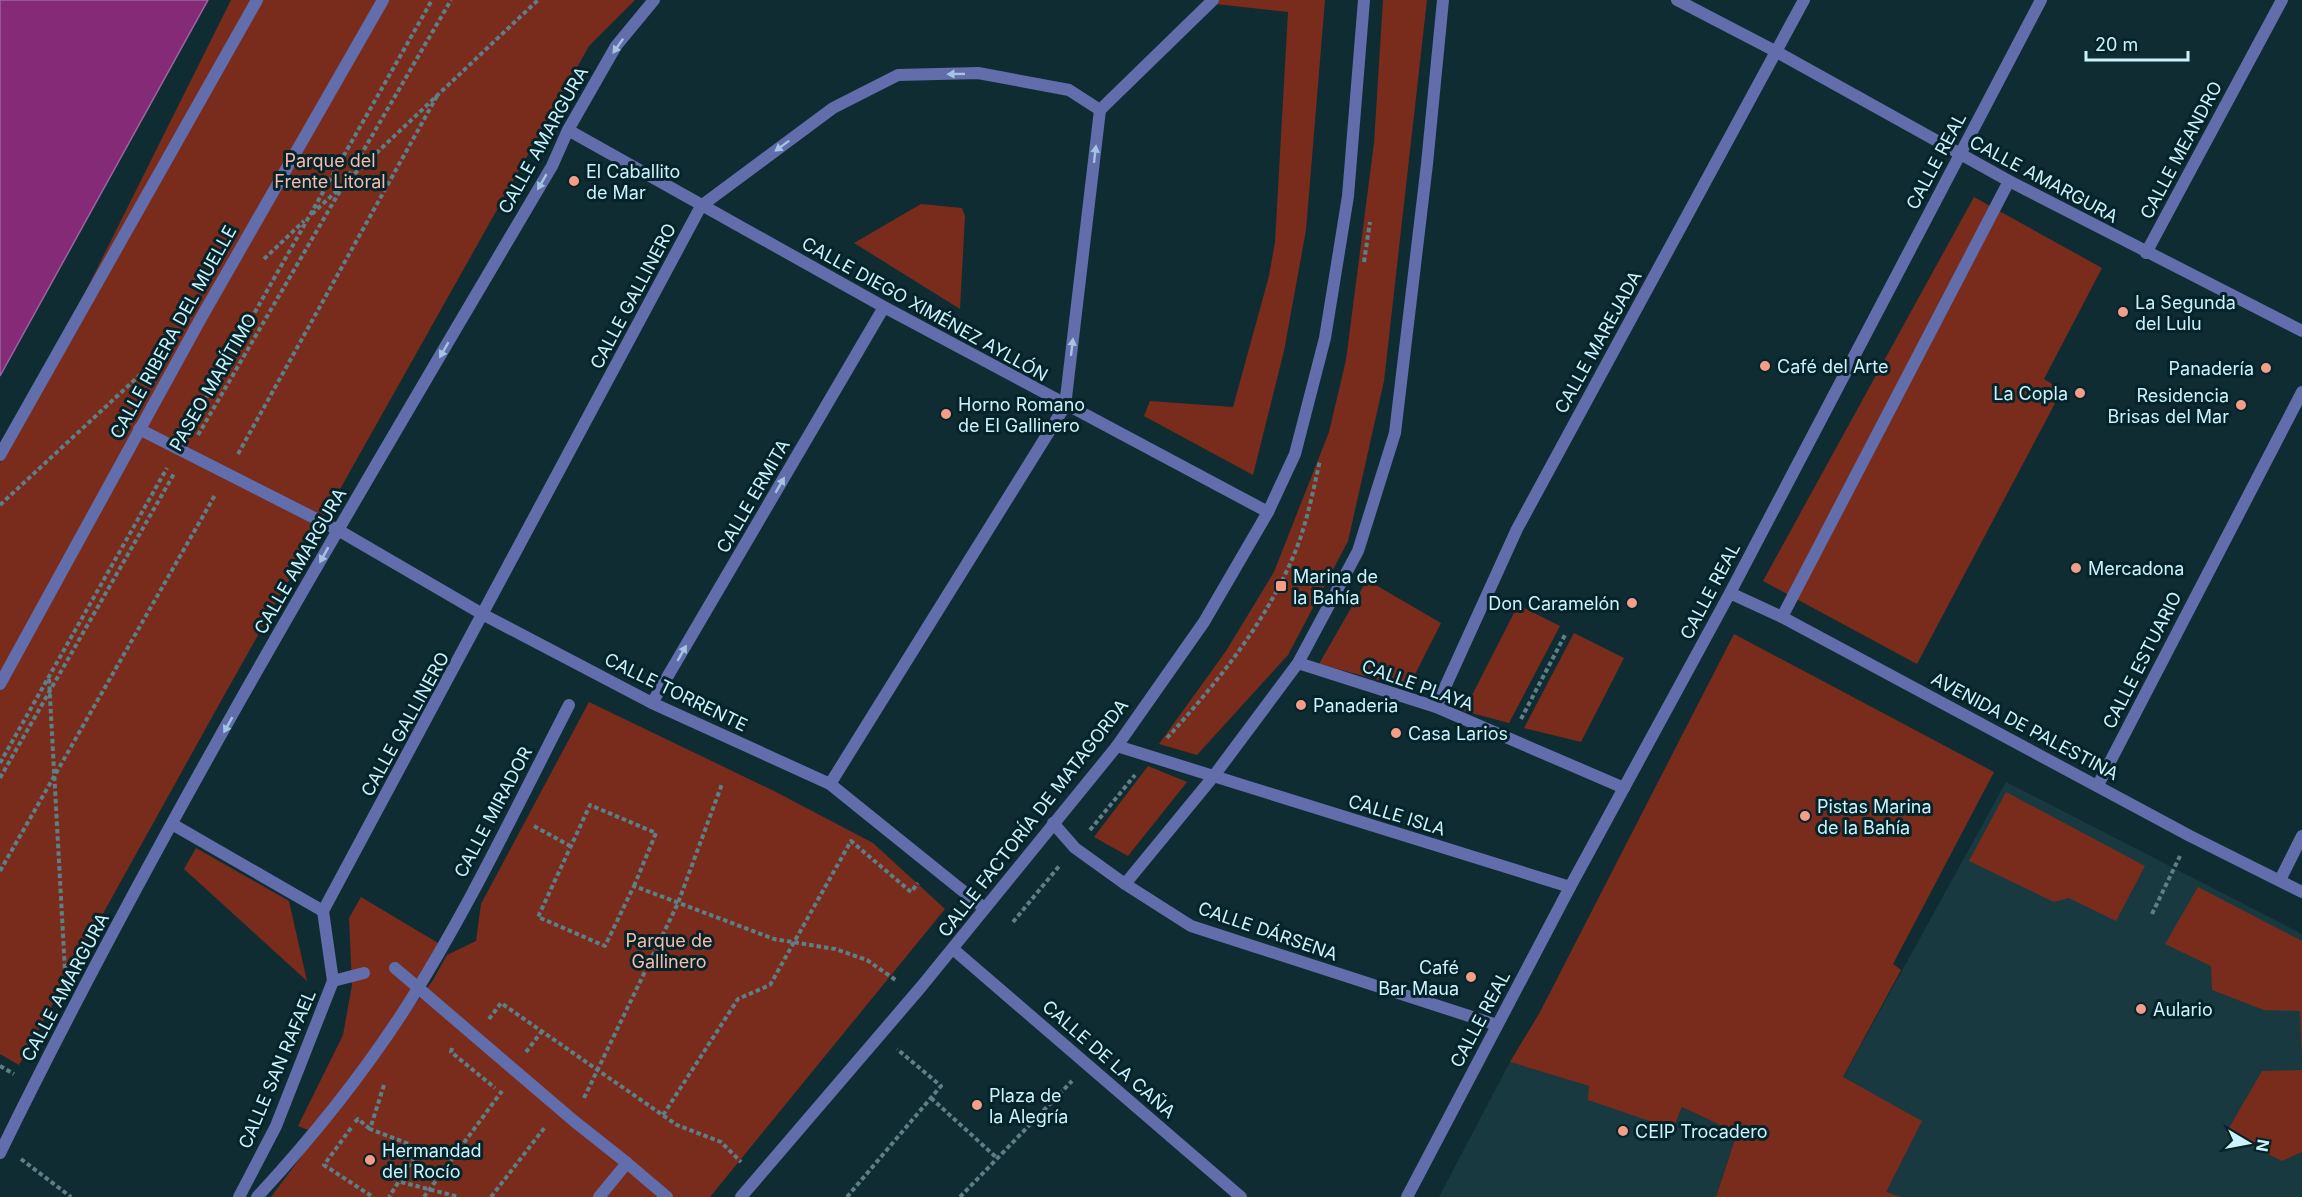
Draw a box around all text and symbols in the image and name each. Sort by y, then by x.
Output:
scale bar [2086,24,2188,62]
text: 20 m [2095,34,2138,55]
one-way arrow [613,38,624,54]
street label: CALLE AMARGURA [494,63,592,217]
one-way arrow [947,69,966,79]
street label: CALLE MEANDRO [2136,78,2226,222]
street label: CALLE REAL [1902,109,1970,213]
street label: CALLE AMARGURA [1966,131,2122,227]
one-way arrow [774,140,790,152]
one-way arrow [1090,144,1100,163]
park label: Parque del Frente Litoral [274,150,386,192]
place label: El Caballito de Mar [586,161,680,203]
one-way arrow [537,174,548,190]
marker: El Caballito de Mar [567,174,581,188]
street label: CALLE GALLINERO [586,220,680,372]
street label: CALLE RIBERA DEL MUELLE [106,222,240,442]
street label: CALLE DIEGO XIMÉNEZ AYLLÓN [798,232,1052,386]
street label: CALLE MAREJADA [1550,267,1646,417]
place label: La Segunda del Lulu [2135,292,2236,334]
marker: La Segunda del Lulu [2116,305,2130,319]
street label: PASEO MARÍTIMO [164,309,261,455]
one-way arrow [1067,338,1077,357]
one-way arrow [438,342,449,358]
place label: Café del Arte [1777,356,1889,377]
place label: Panadería [2169,358,2254,379]
marker: Café del Arte [1758,359,1772,373]
marker: Panadería [2259,361,2273,375]
place label: La Copla [1993,383,2068,404]
place label: Residencia Brisas del Mar [2108,385,2229,427]
marker: La Copla [2073,386,2087,400]
place label: Horno Romano de El Gallinero [958,394,1085,436]
marker: Residencia Brisas del Mar [2234,398,2248,412]
marker: Horno Romano de El Gallinero [939,407,953,421]
street label: CALLE ERMITA [712,436,794,556]
one-way arrow [775,476,785,493]
street label: CALLE AMARGURA [250,484,350,638]
street label: CALLE REAL [1676,539,1744,643]
one-way arrow [319,547,329,564]
place label: Mercadona [2088,558,2184,579]
marker: Mercadona [2069,561,2083,575]
place label: Marina de la Bahía [1293,566,1378,608]
marker: Marina de la Bahía [1274,579,1288,593]
street label: CALLE ESTUARIO [2098,588,2186,732]
place label: Don Caramelón [1488,593,1620,614]
marker: Don Caramelón [1625,596,1639,610]
one-way arrow [677,644,687,661]
street label: CALLE GALLINERO [357,648,453,800]
street label: CALLE TORRENTE [601,648,751,736]
street label: CALLE PLAYA [1359,655,1477,715]
street label: AVENIDA DE PALESTINA [1928,668,2122,784]
street label: CALLE FACTORÍA DE MATAGORDA [933,694,1132,941]
place label: Panaderia [1313,695,1398,716]
marker: Panaderia [1294,698,1308,712]
one-way arrow [223,717,233,734]
place label: Casa Larios [1408,723,1508,744]
marker: Casa Larios [1389,726,1403,740]
street label: CALLE MIRADOR [450,743,536,881]
street label: CALLE ISLA [1346,790,1448,840]
place label: Pistas Marina de la Bahía [1817,796,1932,838]
marker: Pistas Marina de la Bahía [1798,809,1812,823]
street label: CALLE DÁRSENA [1195,896,1341,965]
street label: CALLE AMARGURA [17,909,113,1065]
park label: Parque de Gallinero [626,930,712,972]
place label: Café Bar Maua [1378,957,1459,999]
street label: CALLE REAL [1446,967,1514,1071]
marker: Café Bar Maua [1464,970,1478,984]
street label: CALLE SAN RAFAEL [234,986,320,1152]
street label: CALLE DE LA CAÑA [1038,995,1180,1122]
place label: Aulario [2153,999,2213,1020]
marker: Aulario [2134,1002,2148,1016]
place label: Plaza de la Alegría [989,1085,1068,1127]
marker: Plaza de la Alegría [970,1098,984,1112]
north arrow [2218,1113,2278,1173]
place label: CEIP Trocadero [1635,1121,1768,1142]
marker: CEIP Trocadero [1616,1124,1630,1138]
text: N [2252,1138,2274,1153]
place label: Hermandad del Rocío [382,1140,482,1182]
marker: Hermandad del Rocío [363,1153,377,1167]

